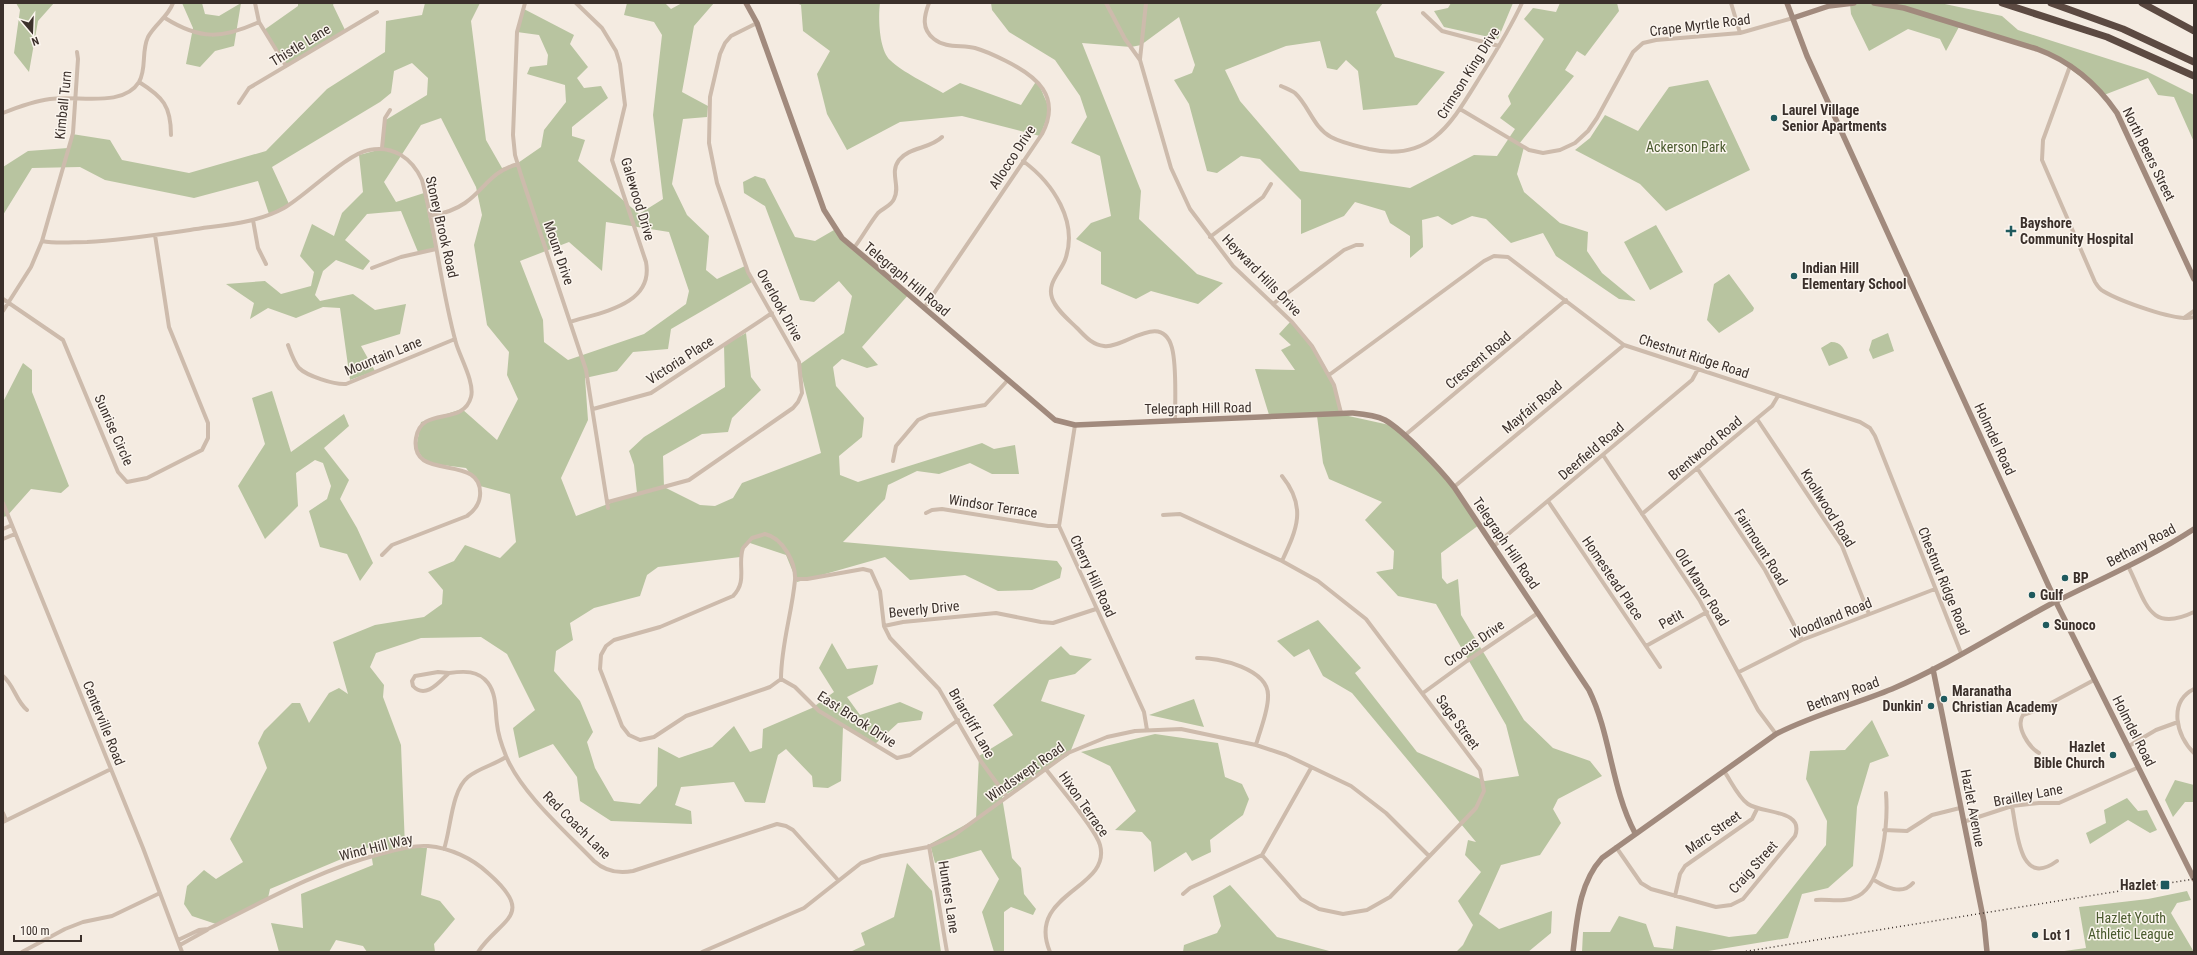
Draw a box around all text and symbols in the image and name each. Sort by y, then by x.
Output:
street label: Crape Myrtle Road [1649,11,1751,39]
north arrow [12,12,52,52]
street label: Thistle Lane [267,21,333,69]
street label: Crimson King Drive [1433,24,1503,122]
text: N [30,34,40,48]
street label: Kimball Turn [51,70,75,140]
place label: Laurel Village Senior Apartments [1782,102,1887,134]
street label: North Beers Street [2119,105,2179,203]
marker: Laurel Village Senior Apartments [1769,113,1779,123]
street label: Allocco Drive [986,122,1039,192]
park label: Ackerson Park [1646,139,1727,155]
street label: Galewood Drive [618,156,658,243]
street label: Stoney Brook Road [423,175,461,279]
place label: Bayshore Community Hospital [2020,215,2134,247]
street label: Mount Drive [541,219,578,287]
marker: Bayshore Community Hospital [2005,225,2017,237]
street label: Heyward Hills Drive [1219,231,1305,319]
street label: Telegraph Hill Road [861,238,953,320]
place label: Indian Hill Elementary School [1802,260,1907,292]
street label: Overlook Drive [754,266,807,344]
marker: Indian Hill Elementary School [1789,271,1799,281]
street label: Crescent Road [1442,328,1514,392]
street label: Chestnut Ridge Road [1637,331,1751,381]
street label: Victoria Place [643,332,717,388]
street label: Mountain Lane [342,333,424,379]
street label: Mayfair Road [1499,377,1565,437]
street label: Sunrise Circle [91,392,137,468]
street label: Telegraph Hill Road [1144,399,1252,417]
street label: Holmdel Road [1971,400,2019,478]
street label: Brentwood Road [1665,413,1745,483]
street label: Deerfield Road [1555,419,1627,483]
street label: Knollwood Road [1798,466,1858,550]
street label: Windsor Terrace [948,491,1039,521]
street label: Telegraph Hill Road [1469,494,1543,592]
street label: Fairmount Road [1731,506,1791,588]
street label: Bethany Road [2104,520,2178,570]
street label: Chestnut Ridge Road [1915,525,1973,637]
street label: Cherry Hill Road [1067,532,1119,620]
street label: Homestead Place [1579,533,1647,623]
street label: Old Manor Road [1672,545,1732,629]
place label: BP [2073,570,2089,586]
marker: BP [2060,573,2070,583]
place label: Gulf [2040,587,2064,603]
marker: Gulf [2027,590,2037,600]
street label: Woodland Road [1788,594,1874,642]
street label: Beverly Drive [888,597,961,621]
street label: Petit [1656,606,1686,632]
street label: Crocus Drive [1441,616,1508,670]
place label: Sunoco [2054,617,2096,633]
marker: Sunoco [2041,620,2051,630]
street label: Bethany Road [1805,674,1881,714]
street label: Centerville Road [80,678,128,768]
place label: Maranatha Christian Academy [1952,683,2058,715]
street label: Briarcliff Lane [946,685,999,761]
street label: East Brook Drive [815,688,900,751]
street label: Sage Street [1433,692,1483,752]
street label: Holmdel Road [2109,693,2159,769]
marker: Maranatha Christian Academy [1939,694,1949,704]
place label: Dunkin' [1882,698,1923,714]
marker: Dunkin' [1926,701,1936,711]
street label: Windswept Road [983,739,1067,805]
place label: Hazlet Bible Church [2034,739,2105,771]
marker: Hazlet Bible Church [2108,750,2118,760]
street label: Hixon Terrace [1056,768,1113,840]
street label: Hazlet Avenue [1958,768,1988,849]
street label: Brailley Lane [1992,780,2064,810]
street label: Red Coach Lane [540,788,614,862]
street label: Marc Street [1682,807,1744,857]
street label: Wind Hill Way [338,830,415,864]
street label: Craig Street [1725,838,1781,896]
street label: Hunters Lane [935,859,963,935]
place label: Hazlet [2120,877,2156,893]
marker: Hazlet [2159,879,2171,891]
park label: Hazlet Youth Athletic League [2088,910,2174,942]
scale bar [14,917,81,943]
text: 100 m [20,924,50,938]
place label: Lot 1 [2043,927,2071,943]
marker: Lot 1 [2030,930,2040,940]

